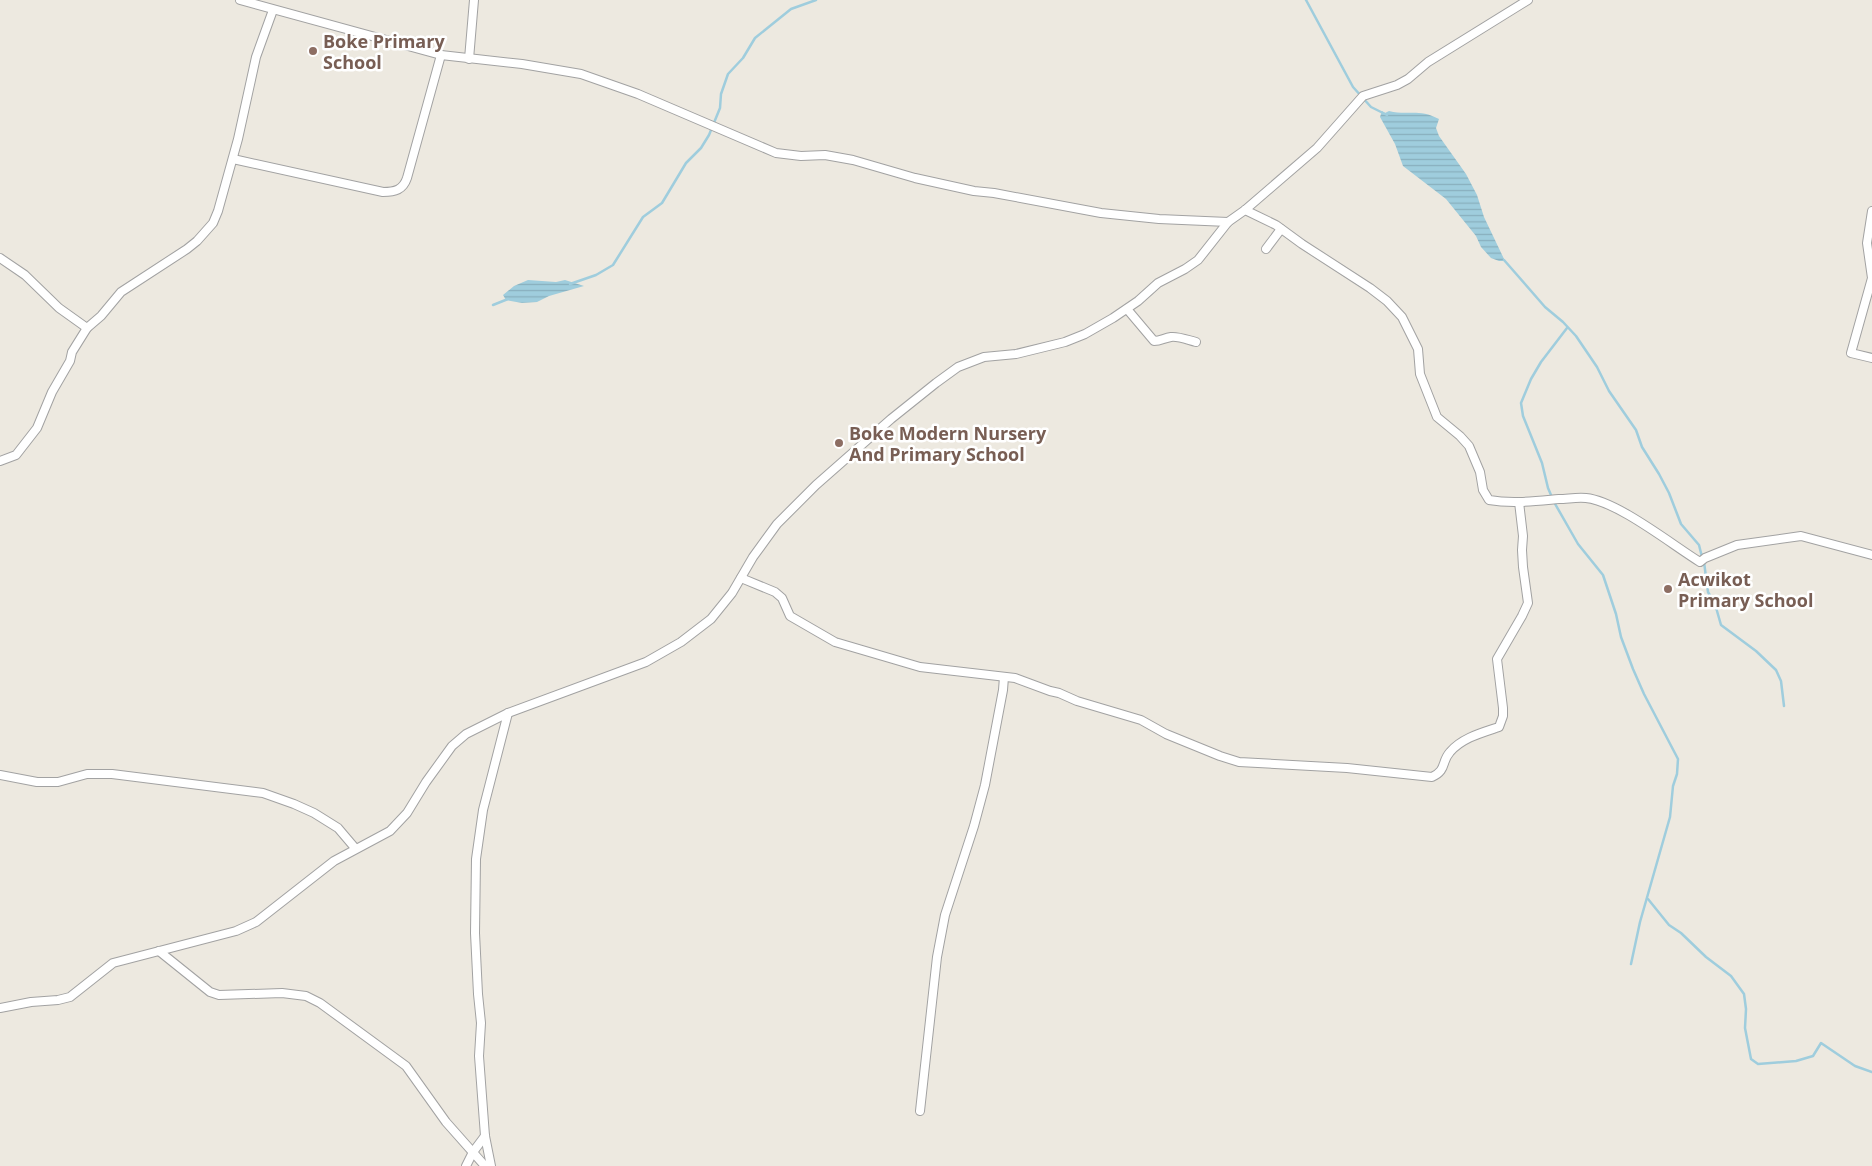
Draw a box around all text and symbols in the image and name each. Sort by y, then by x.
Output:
place label: Boke Primary School [323,29,445,74]
marker: Boke Primary School [307,45,319,57]
place label: Boke Modern Nursery And Primary School [849,421,1047,466]
marker: Boke Modern Nursery And Primary School [833,437,845,449]
place label: Acwikot Primary School [1678,567,1813,612]
marker: Acwikot Primary School [1662,583,1674,595]

